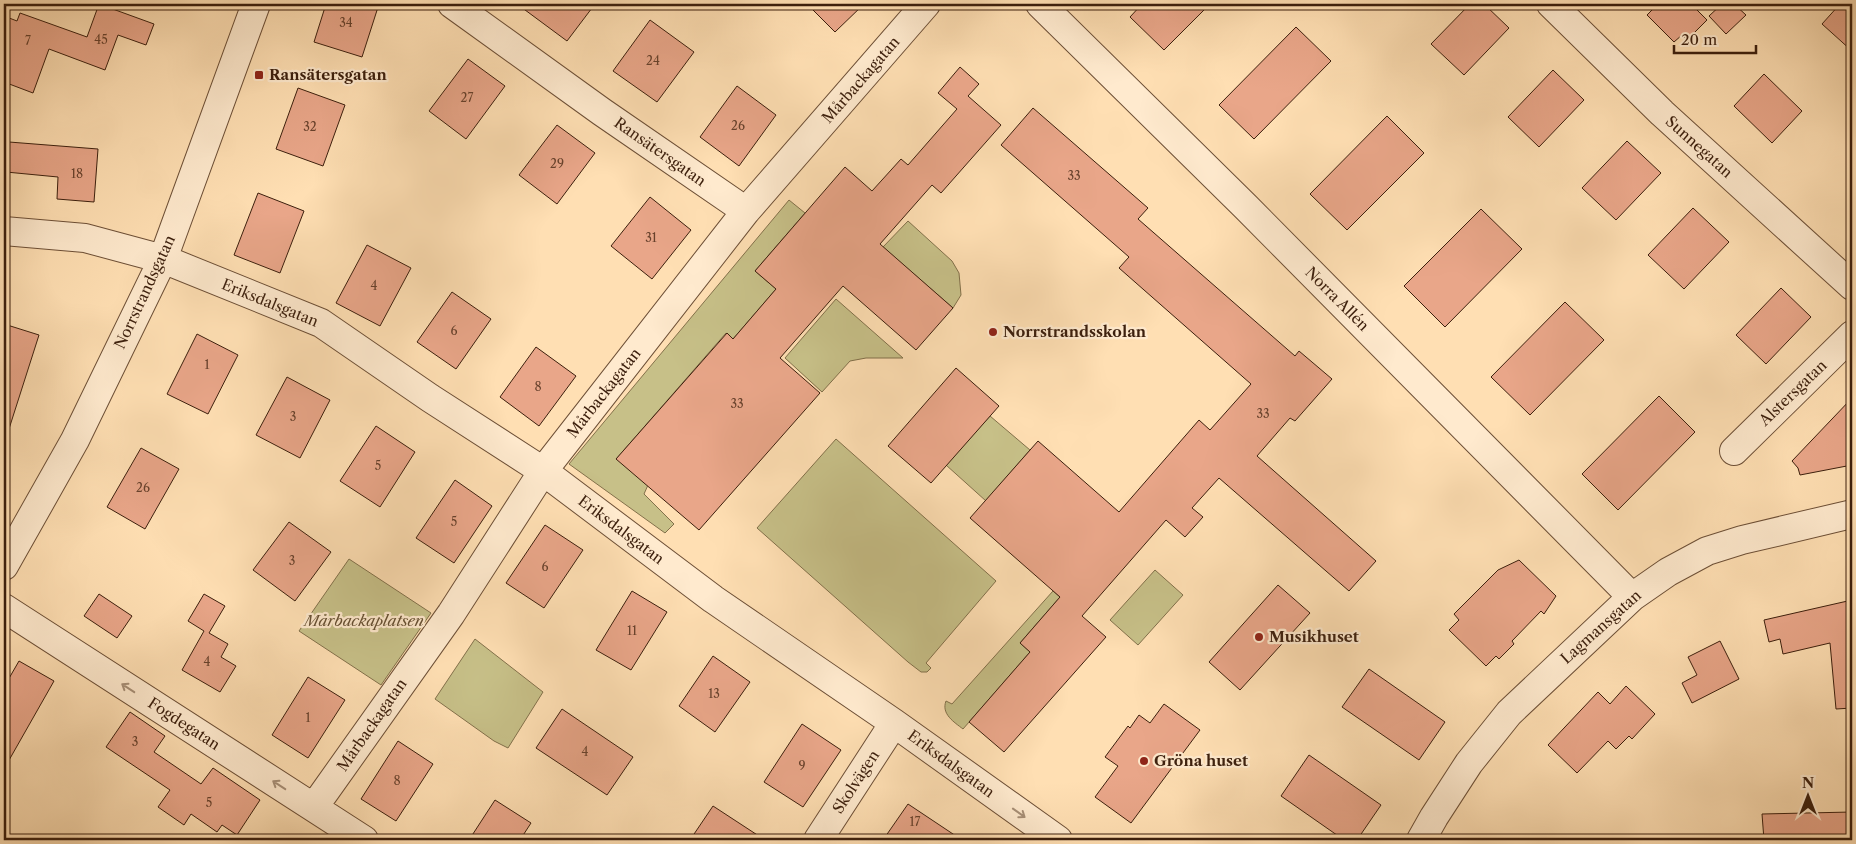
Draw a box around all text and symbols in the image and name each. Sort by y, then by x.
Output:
house number: 34 [339,15,353,30]
scale bar [1674,22,1756,54]
text: 20 m [1681,30,1717,49]
house number: 45 [94,32,108,47]
street label: Mårbackagatan [818,32,904,127]
house number: 7 [25,33,31,48]
house number: 24 [646,53,660,68]
place label: Ransätersgatan [269,65,387,84]
marker: Ransätersgatan [253,69,265,81]
house number: 27 [461,90,473,105]
street label: Sunnegatan [1662,112,1737,182]
street label: Ransätersgatan [611,113,710,191]
house number: 26 [731,118,745,133]
house number: 32 [303,119,317,134]
house number: 29 [550,156,564,171]
house number: 18 [71,166,83,181]
house number: 33 [1067,168,1081,183]
house number: 31 [645,230,657,245]
street label: Norrstrandsgatan [110,231,179,352]
street label: Norra Allén [1301,263,1374,335]
street label: Eriksdalsgatan [219,274,322,331]
house number: 4 [371,278,378,293]
place label: Norrstrandsskolan [1003,322,1147,341]
house number: 6 [450,323,458,338]
marker: Norrstrandsskolan [987,326,999,338]
street label: Mårbackagatan [563,344,645,441]
street label: Alstersgatan [1754,355,1831,430]
house number: 1 [204,357,210,372]
house number: 8 [534,379,542,394]
house number: 33 [730,396,744,411]
house number: 33 [1256,406,1270,421]
house number: 3 [290,409,296,424]
house number: 5 [375,458,381,473]
house number: 26 [136,480,150,495]
street label: Eriksdalsgatan [575,491,669,568]
house number: 5 [451,514,457,529]
house number: 3 [289,553,295,568]
house number: 6 [541,559,549,574]
street label: Lagmansgatan [1556,585,1645,668]
park label: Mårbackaplatsen [302,611,424,630]
house number: 11 [627,623,637,638]
place label: Musikhuset [1269,627,1359,646]
marker: Musikhuset [1253,631,1265,643]
house number: 4 [204,654,211,669]
street label: Mårbackagatan [333,674,411,775]
one-way arrow [121,682,135,692]
house number: 13 [708,686,720,701]
street label: Fogdegatan [145,693,224,754]
house number: 1 [305,710,311,725]
street label: Eriksdalsgatan [904,726,999,802]
house number: 3 [132,734,138,749]
house number: 4 [582,744,589,759]
street label: Skolvägen [828,746,883,817]
place label: Gröna huset [1154,751,1248,770]
marker: Gröna huset [1138,755,1150,767]
house number: 9 [798,758,806,773]
north arrow [1784,772,1834,822]
house number: 8 [393,773,401,788]
text: N [1802,774,1814,792]
one-way arrow [273,779,287,789]
house number: 5 [206,795,212,810]
one-way arrow [1012,808,1026,818]
house number: 17 [910,814,921,829]

